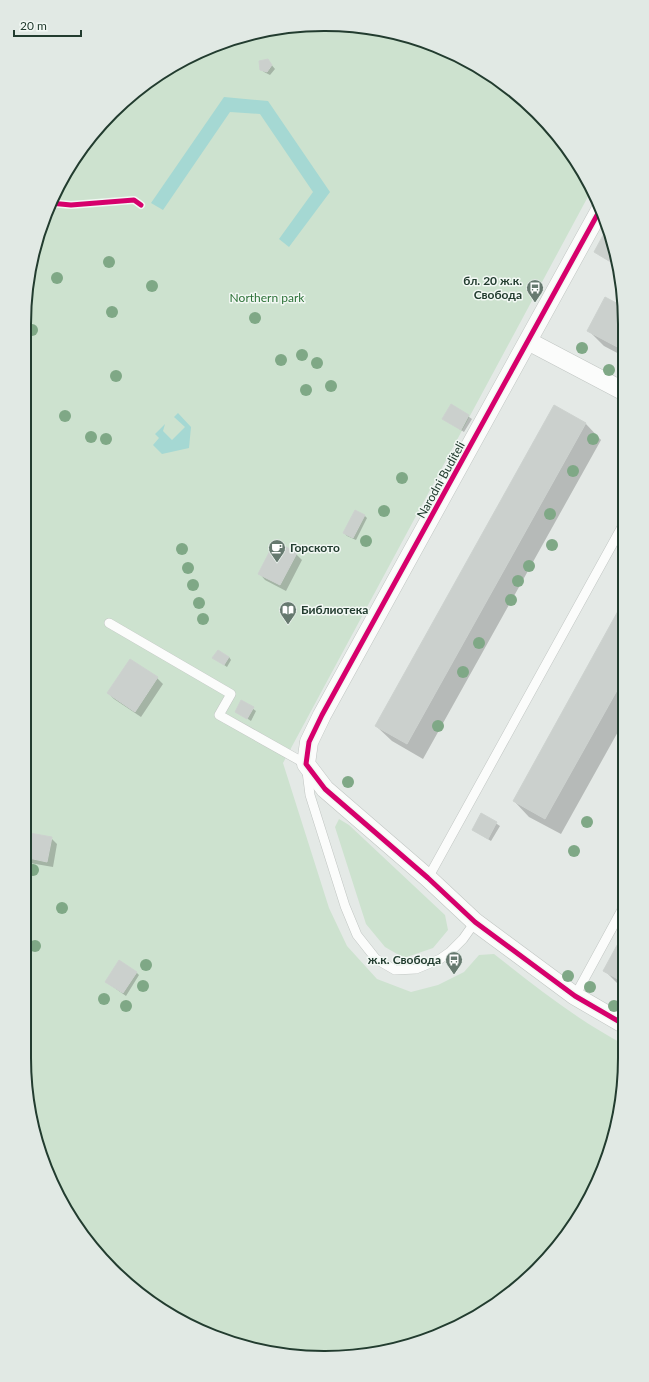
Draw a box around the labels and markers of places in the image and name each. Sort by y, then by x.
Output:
place label: бл. 20 ж.к. Свобода [463,273,522,302]
bus stop icon: бл. 20 ж.к. Свобода [525,278,545,303]
cafe icon: Горското [267,538,287,563]
place label: Горското [290,540,340,555]
library icon: Библиотека [278,600,298,625]
place label: Библиотека [301,602,368,617]
bus stop icon: ж.к. Свобода [444,950,464,975]
place label: ж.к. Свобода [368,952,441,967]

